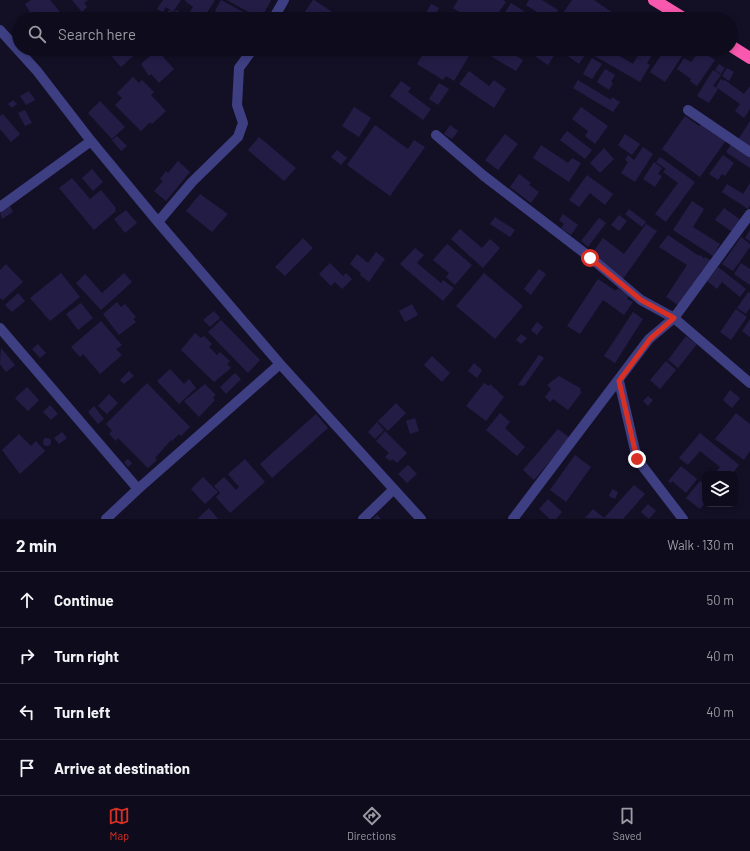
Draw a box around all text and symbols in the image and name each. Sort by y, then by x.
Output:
search box [12,12,738,56]
icon: search [26,23,48,45]
text: Search here [58,25,136,43]
route start [581,249,599,267]
route end [628,450,646,468]
map controls [702,471,738,507]
button: layers [702,471,738,507]
text: 2 min [16,535,57,555]
text: Walk · 130 m [667,537,734,553]
icon: ahead [16,589,38,611]
text: Continue [54,591,114,609]
text: 50 m [707,592,734,608]
icon: right [16,645,38,667]
text: Turn right [54,647,119,665]
text: 40 m [706,648,734,664]
icon: left [16,701,38,723]
text: Turn left [54,703,110,721]
text: 40 m [706,704,734,720]
icon: arrive [16,757,38,779]
text: Arrive at destination [54,759,190,777]
tab: Map [108,805,130,842]
tab: Directions [347,805,396,842]
tab: Saved [613,805,642,842]

